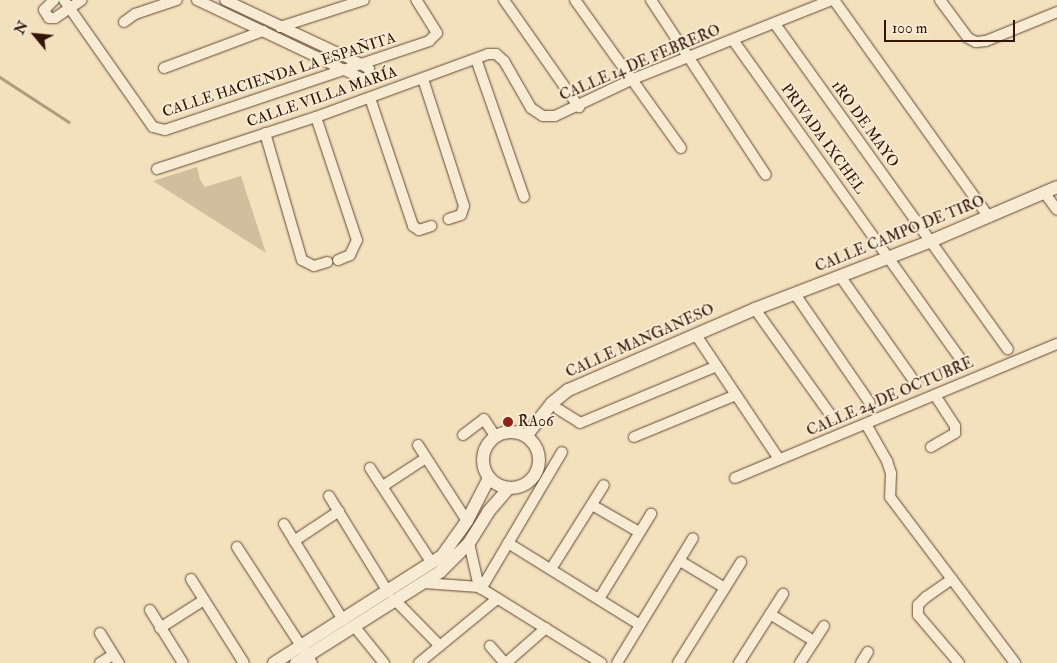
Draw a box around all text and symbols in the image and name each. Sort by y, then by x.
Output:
north arrow [10,10,60,60]
scale bar [887,10,1018,42]
text: N [11,18,32,37]
text: 100 m [892,19,927,38]
street label: CALLE 14 DE FEBRERO [557,21,723,105]
street label: CALLE HACIENDA LA ESPAÑITA [160,29,398,121]
street label: CALLE VILLA MARÍA [244,63,400,131]
street label: 1RO DE MAYO [828,77,902,171]
street label: PRIVADA IXCHEL [777,80,869,198]
street label: CALLE CAMPO DE TIRO [813,192,987,276]
street label: CALLE MANGANESO [563,300,717,382]
street label: CALLE 24 DE OCTUBRE [804,354,976,440]
place label: RA06 [518,413,554,431]
marker: RA06 [502,416,514,428]

